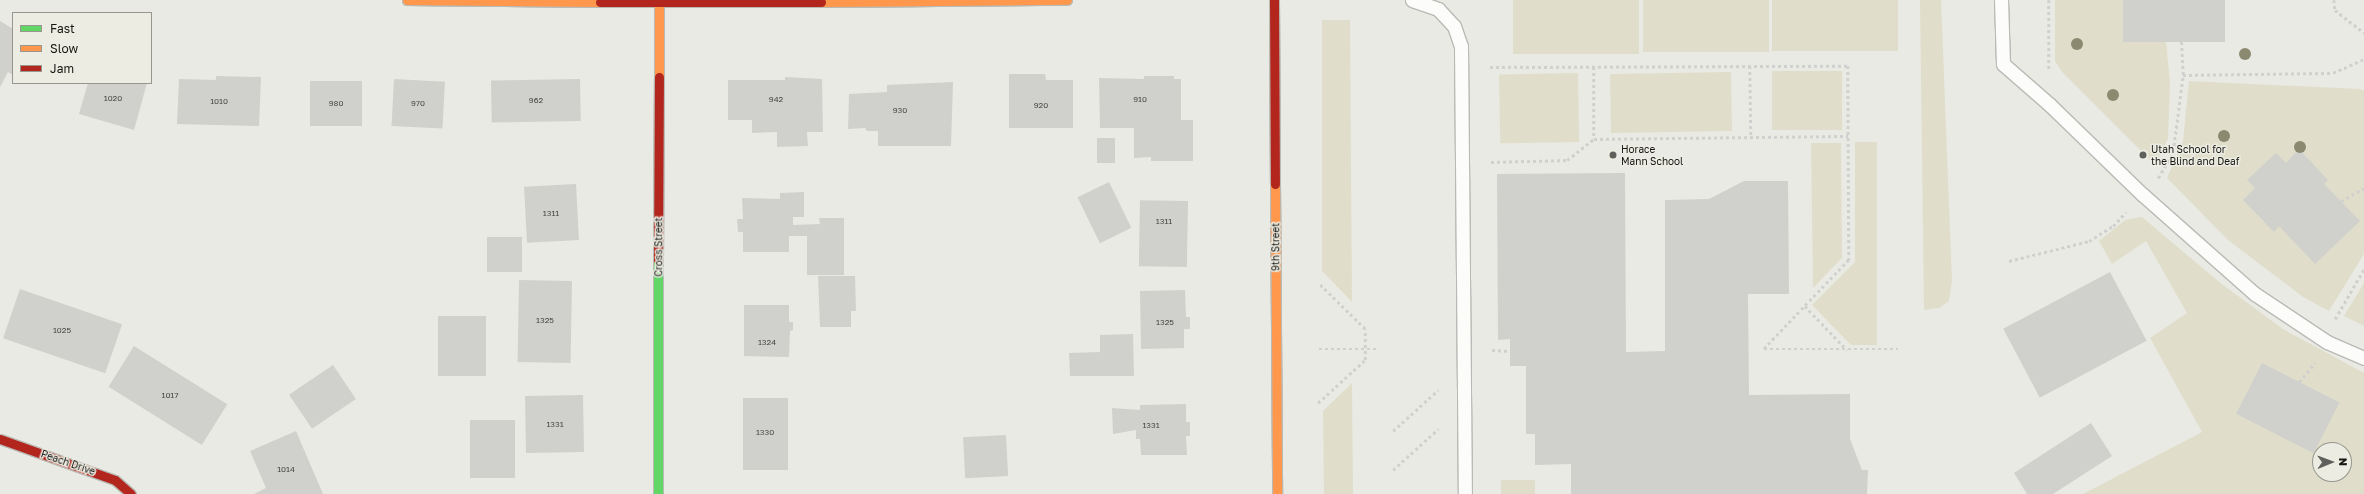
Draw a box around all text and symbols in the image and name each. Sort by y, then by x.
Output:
legend [12,12,152,84]
text: Fast [50,21,75,36]
text: Slow [50,41,78,56]
text: Jam [50,61,74,76]
house number: 1020 [104,94,122,104]
house number: 942 [769,95,783,105]
house number: 910 [1133,95,1147,105]
house number: 962 [529,96,543,106]
house number: 1010 [210,97,228,107]
house number: 980 [329,99,343,109]
house number: 970 [411,99,425,109]
house number: 920 [1034,101,1048,111]
house number: 930 [893,106,907,116]
place label: Horace Mann School [1621,143,1683,166]
place label: Utah School for the Blind and Deaf [2151,143,2239,166]
marker: Horace Mann School [1608,150,1618,160]
marker: Utah School for the Blind and Deaf [2138,150,2148,160]
house number: 1311 [543,209,559,219]
street label: Cross Street [653,217,665,277]
house number: 1311 [1156,217,1172,227]
street label: 9th Street [1270,223,1282,271]
house number: 1325 [536,316,554,326]
house number: 1325 [1156,318,1174,328]
house number: 1025 [53,326,71,336]
house number: 1324 [758,338,776,348]
house number: 1017 [162,391,178,401]
house number: 1331 [546,420,564,430]
house number: 1331 [1142,421,1160,431]
house number: 1330 [756,428,774,438]
north arrow [2312,442,2352,482]
street label: Peach Drive [39,448,97,478]
text: N [2337,457,2350,466]
house number: 1014 [277,465,295,475]

